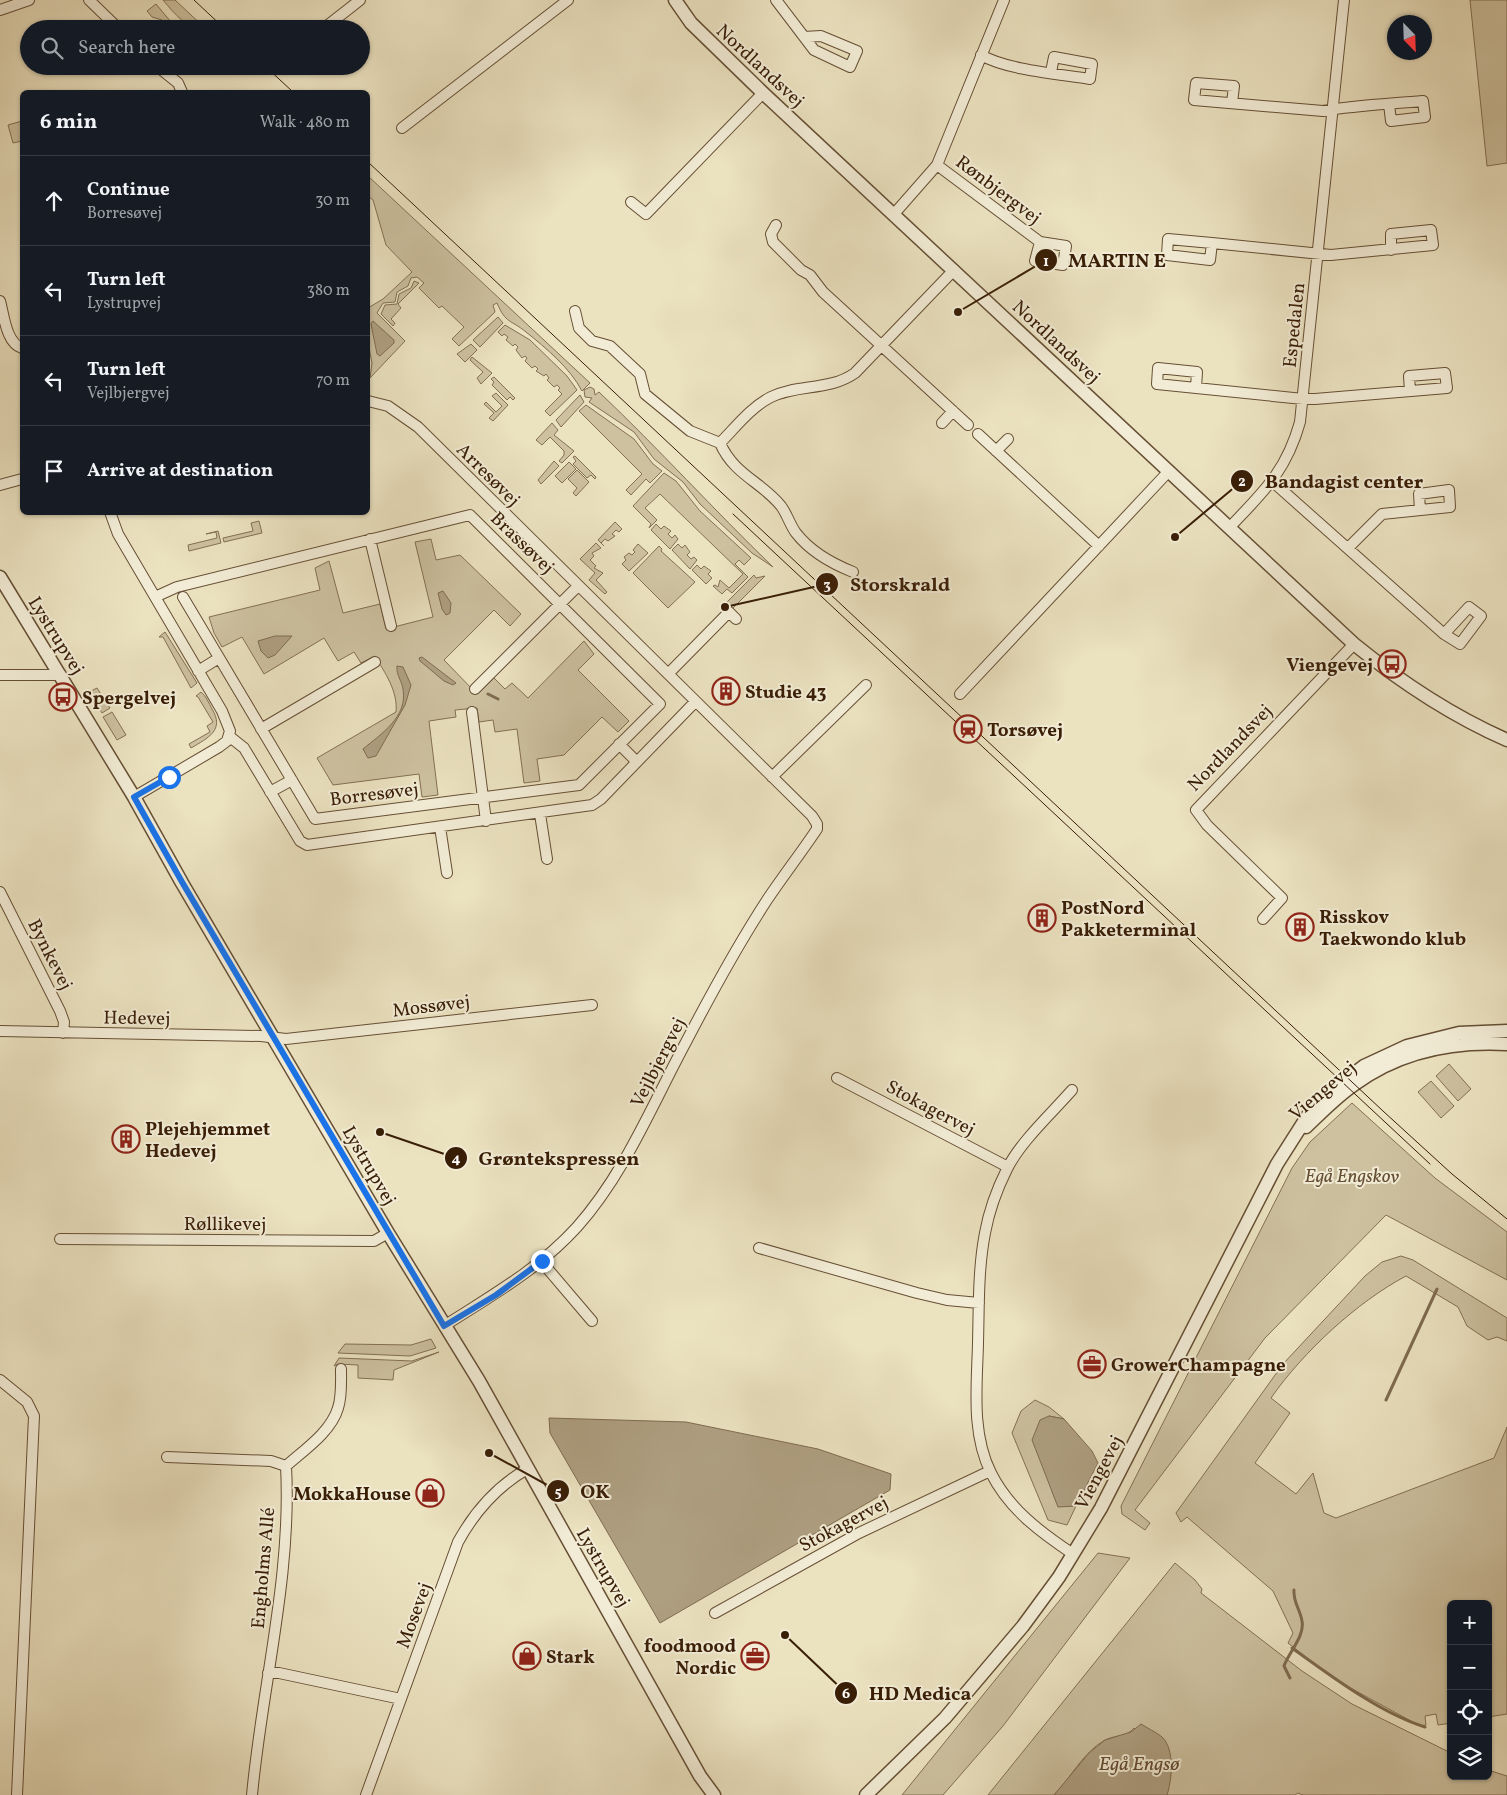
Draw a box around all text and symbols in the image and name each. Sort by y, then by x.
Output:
north arrow [1387,15,1432,60]
street label: Nordlandsvej [710,19,809,114]
search box [20,20,370,75]
icon: search [38,34,66,62]
text: Search here [78,35,175,61]
text: 6 min [40,108,97,137]
text: Walk · 480 m [260,112,350,134]
street label: Rønbjergvej [950,150,1046,231]
text: Continue [87,177,170,203]
icon: ahead [40,187,68,215]
text: 30 m [315,190,350,212]
text: Borresøvej [87,203,162,225]
callout: MARTIN E [1033,243,1176,278]
text: MARTIN E [1068,248,1166,276]
text: 1 [1043,252,1049,273]
text: Turn left [87,267,166,293]
icon: left [40,277,68,305]
text: 380 m [307,280,350,302]
street label: Espedalen [1278,281,1312,369]
text: Lystrupvej [87,293,161,315]
street label: Nordlandsvej [1006,295,1105,390]
text: Turn left [87,357,166,383]
icon: left [40,367,68,395]
text: 70 m [316,370,350,392]
text: Vejlbjergvej [87,383,170,405]
street label: Arresøvej [450,438,525,513]
icon: arrive [40,457,68,485]
text: Arrive at destination [87,458,273,484]
callout: Bandagist center [1230,463,1434,498]
text: Bandagist center [1265,469,1424,497]
text: 2 [1238,472,1246,493]
street label: Brassøvej [484,506,559,580]
callout: Storskrald [814,566,960,601]
text: Storskrald [850,572,950,600]
text: 3 [823,575,831,596]
street label: Lystrupvej [21,592,90,680]
bus stop icon: Viengevej [1377,649,1407,679]
place label: Viengevej [1286,653,1373,679]
building icon: Studie 43 [711,676,741,706]
place label: Studie 43 [745,680,826,706]
bus stop icon: Spergelvej [48,682,78,712]
place label: Spergelvej [82,686,176,712]
street label: Nordlandsvej [1182,699,1279,798]
station icon: Torsøvej [953,714,983,744]
place label: Torsøvej [987,718,1063,744]
route start [158,766,181,789]
street label: Borresøvej [328,777,420,813]
place label: PostNord Pakketerminal [1061,896,1196,944]
building icon: PostNord Pakketerminal [1027,903,1057,933]
place label: Risskov Taekwondo klub [1319,905,1466,953]
building icon: Risskov Taekwondo klub [1285,912,1315,942]
street label: Bynkevej [20,915,78,995]
street label: Mossøvej [391,989,471,1025]
street label: Hedevej [103,1005,171,1033]
street label: Vejlbjergvej [625,1013,693,1112]
street label: Viengevej [1284,1056,1363,1127]
street label: Stokagervej [881,1074,979,1143]
place label: Plejehjemmet Hedevej [145,1117,270,1165]
street label: Lystrupvej [335,1121,402,1211]
building icon: Plejehjemmet Hedevej [111,1124,141,1154]
callout: Grøntekspressen [443,1140,649,1175]
text: Grøntekspressen [478,1146,640,1174]
text: 4 [451,1149,461,1170]
park label: Egå Engskov [1305,1164,1400,1190]
street label: Røllikevej [184,1212,266,1238]
route end [531,1250,554,1273]
office icon: GrowerChampagne [1077,1349,1107,1379]
place label: GrowerChampagne [1111,1353,1286,1379]
street label: Viengevej [1069,1431,1130,1515]
callout: OK [545,1473,620,1508]
shop icon: MokkaHouse [415,1478,445,1508]
text: OK [580,1479,610,1507]
place label: MokkaHouse [293,1482,411,1508]
text: 5 [554,1482,562,1503]
street label: Stokagervej [795,1490,893,1559]
street label: Engholms Allé [246,1506,282,1630]
street label: Lystrupvej [569,1523,636,1613]
street label: Mosevej [391,1579,439,1652]
map controls [1447,1600,1492,1780]
button: + [1447,1600,1492,1645]
place label: foodmood Nordic [644,1634,736,1682]
shop icon: Stark [512,1641,542,1671]
office icon: foodmood Nordic [740,1641,770,1671]
place label: Stark [546,1645,595,1671]
button: − [1447,1645,1492,1690]
callout: HD Medica [834,1675,981,1710]
text: HD Medica [869,1681,971,1709]
text: 6 [842,1684,850,1705]
button: locate [1447,1690,1492,1735]
button: layers [1447,1735,1492,1780]
water label: Egå Engsø [1099,1751,1180,1779]

